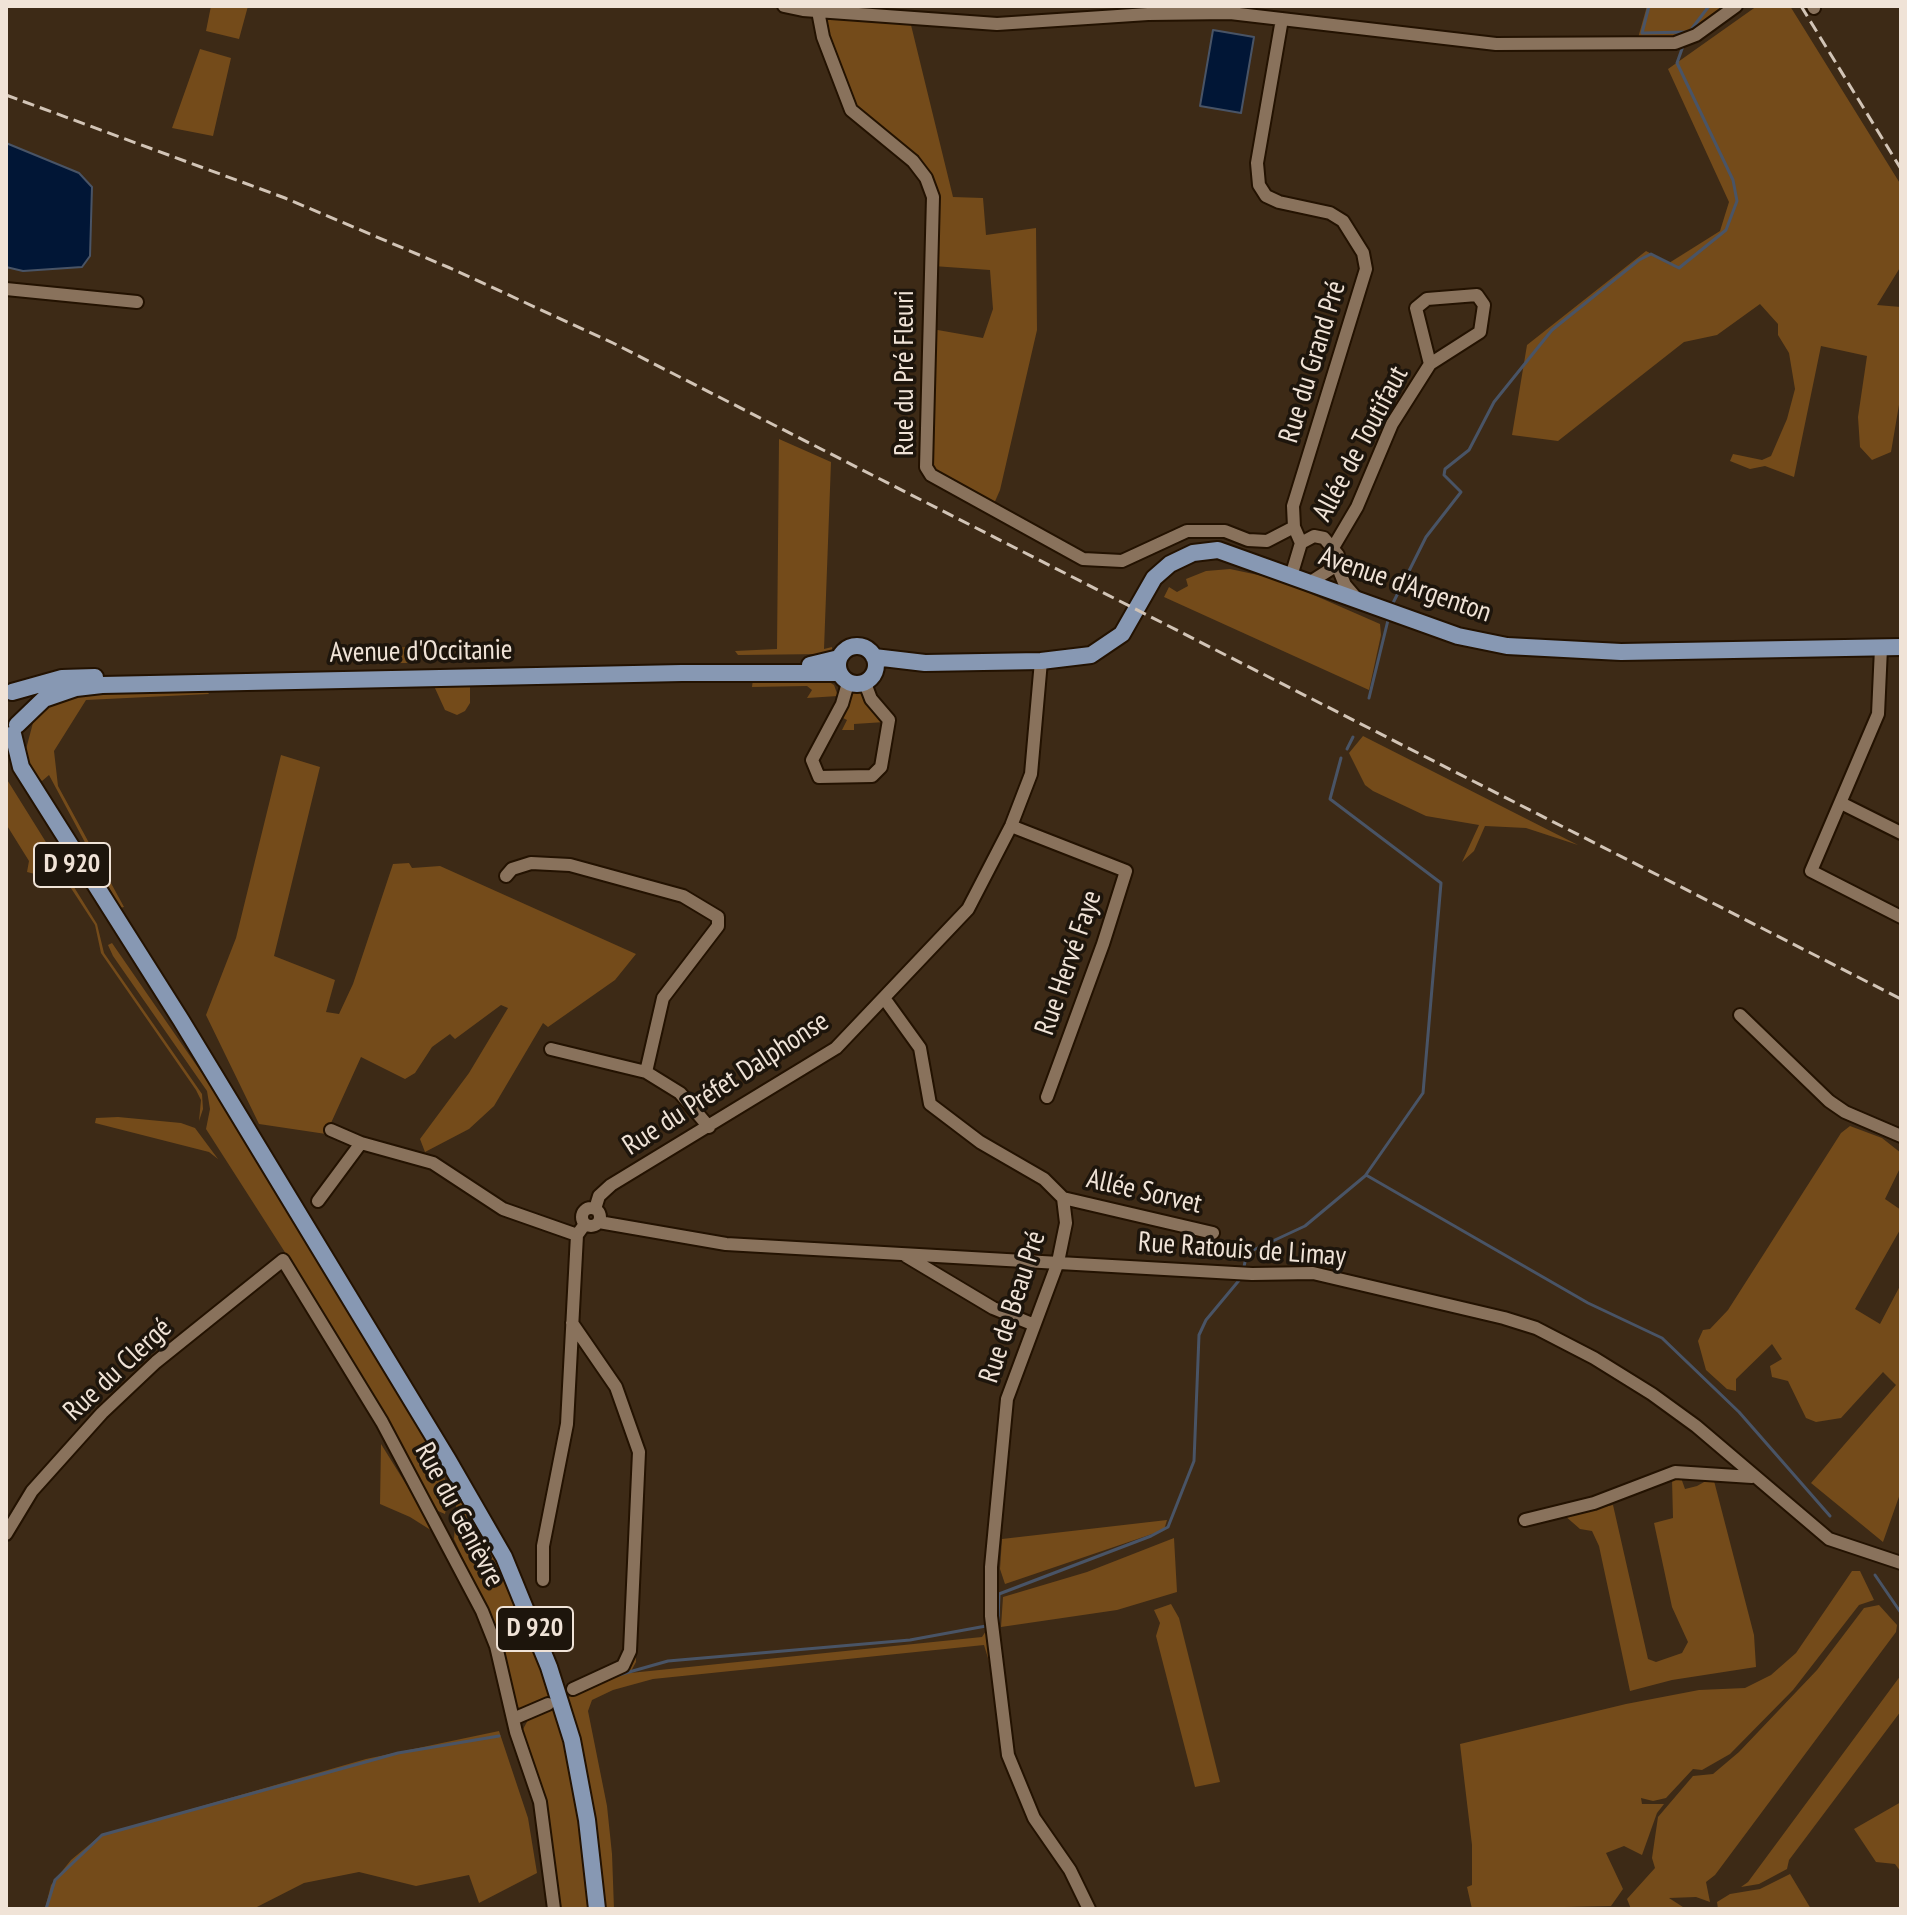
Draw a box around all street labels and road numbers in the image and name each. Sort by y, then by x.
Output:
street label: Rue du Grand Pré [1272,277,1354,447]
street label: Rue du Pré Fleuri [888,290,922,456]
street label: Allée de Toutifaut [1306,361,1416,527]
street label: Avenue d'Argenton [1314,540,1496,630]
street label: Avenue d'Occitanie [329,634,513,670]
road number: D 920 [34,843,110,887]
street label: Rue Hervé Faye [1029,886,1109,1040]
street label: Rue du Préfet Dalphonse [617,1005,835,1163]
street label: Allée Sorvet [1083,1162,1205,1222]
street label: Rue Ratouis de Limay [1137,1226,1347,1274]
street label: Rue de Beau Pré [973,1227,1053,1387]
street label: Rue du Clergé [57,1311,179,1429]
street label: Rue du Genièvre [407,1437,511,1593]
road number: D 920 [497,1607,573,1651]

